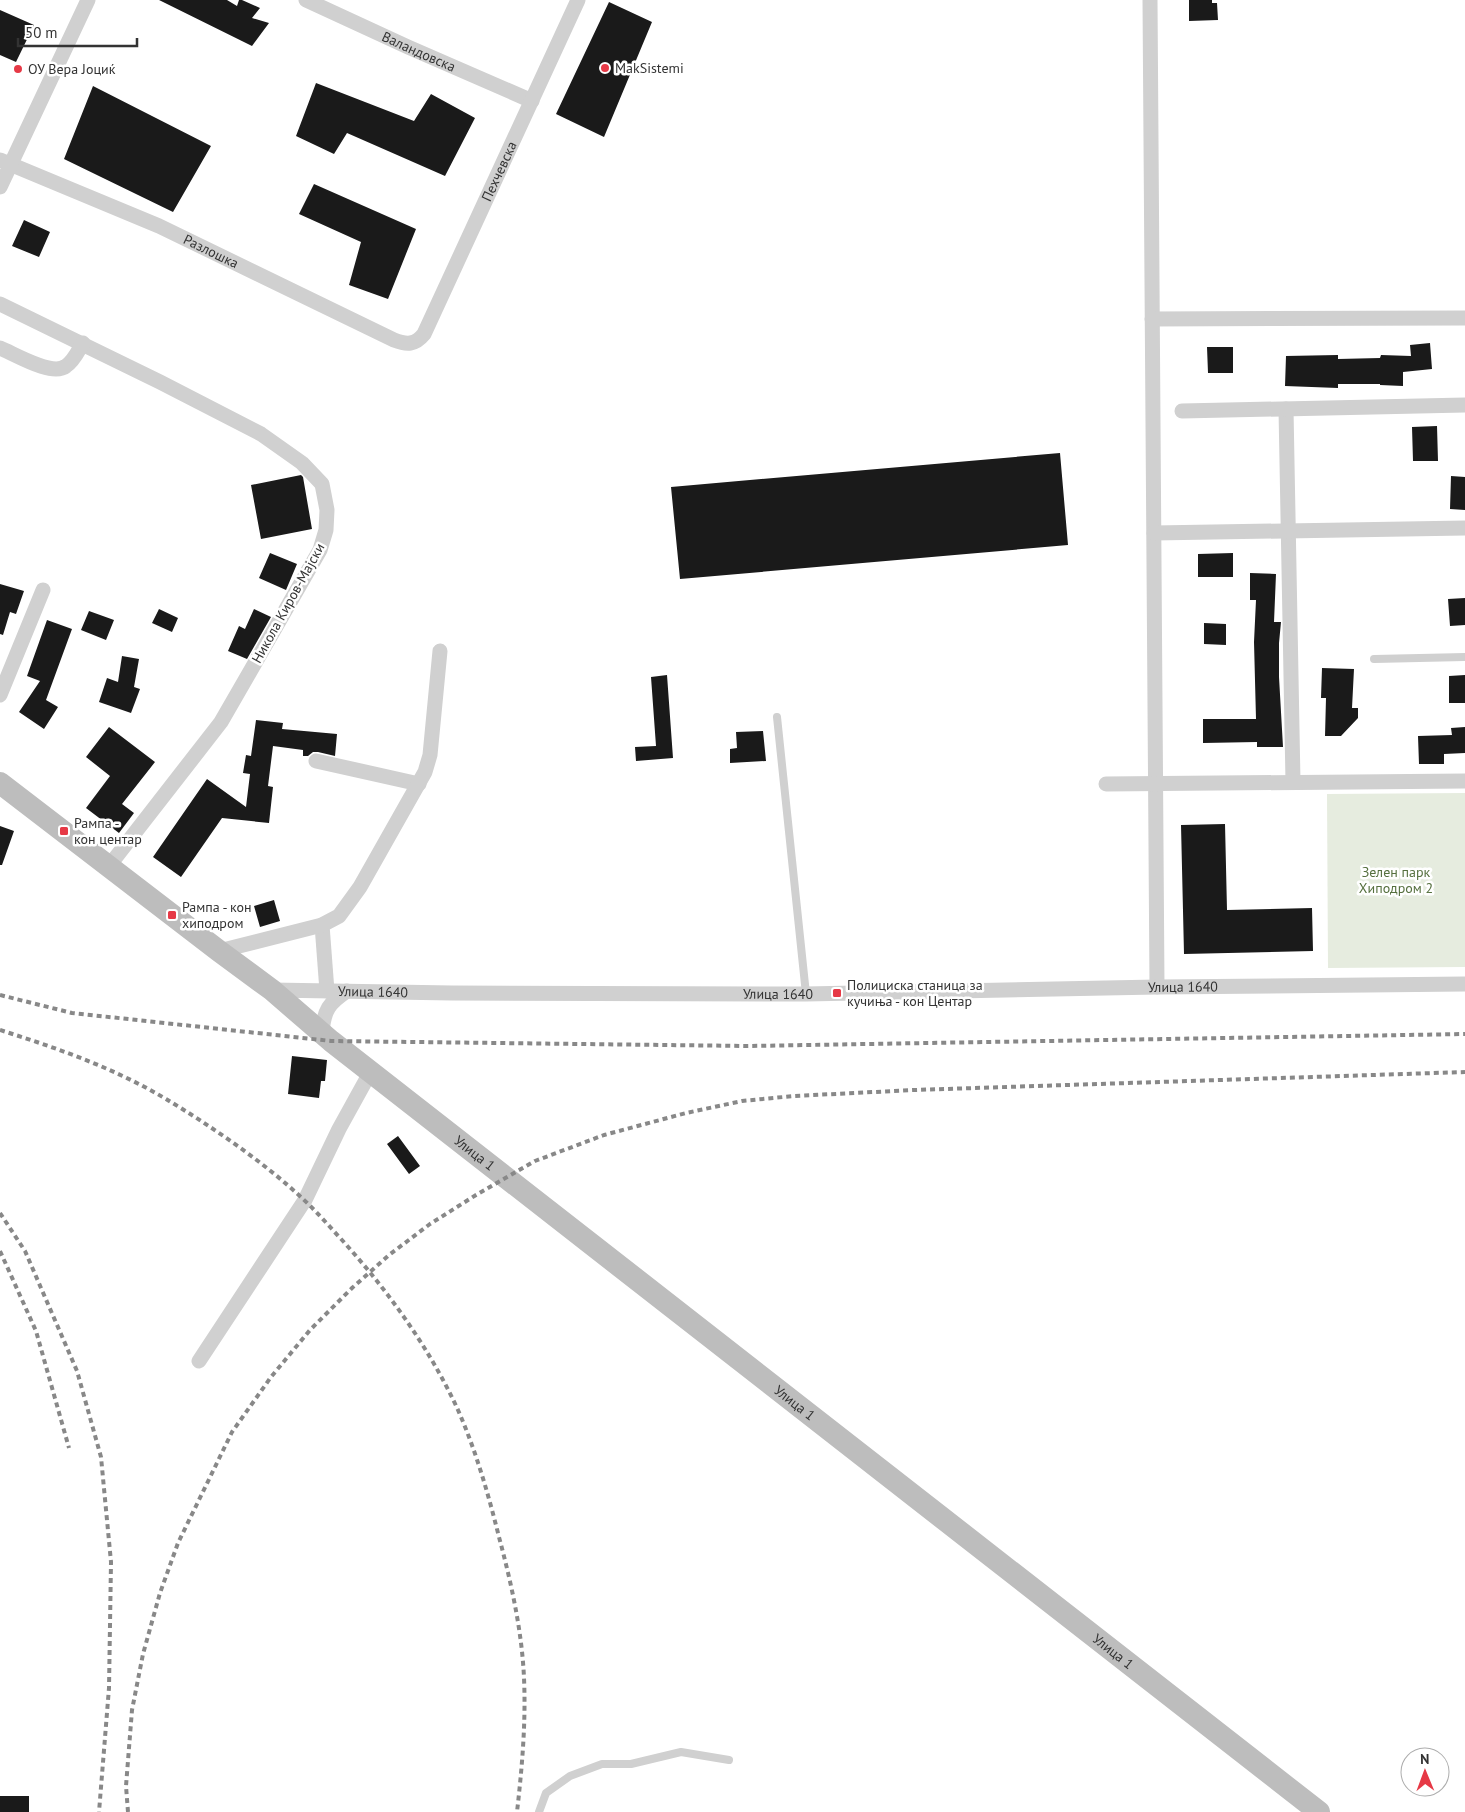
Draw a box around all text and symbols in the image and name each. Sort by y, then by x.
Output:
scale bar [18,15,136,47]
text: 50 m [25,23,58,42]
street label: Валандовска [379,27,458,76]
place label: MakSistemi [615,59,684,77]
place label: ОУ Вера Јоциќ [28,60,116,78]
marker: MakSistemi [599,62,611,74]
marker: ОУ Вера Јоциќ [12,63,24,75]
street label: Пехчевска [477,138,521,204]
street label: Разлошка [181,230,242,272]
street label: Никола Киров-Мајски [248,540,328,666]
place label: Рампа - кон центар [74,814,142,848]
marker: Рампа - кон центар [58,825,70,837]
park label: Зелен парк Хиподром 2 [1359,863,1433,897]
place label: Рампа - кон хиподром [182,898,252,932]
marker: Рампа - кон хиподром [166,909,178,921]
place label: Полициска станица за кучиња - кон Центар [847,976,983,1010]
street label: Улица 1640 [1148,977,1218,996]
street label: Улица 1640 [338,982,409,1001]
street label: Улица 1640 [743,985,814,1003]
marker: Полициска станица за кучиња - кон Центар [831,987,843,999]
street label: Улица 1 [450,1131,499,1175]
street label: Улица 1 [771,1381,819,1424]
street label: Улица 1 [1089,1630,1137,1673]
north arrow [1400,1747,1450,1797]
text: N [1420,1750,1430,1768]

